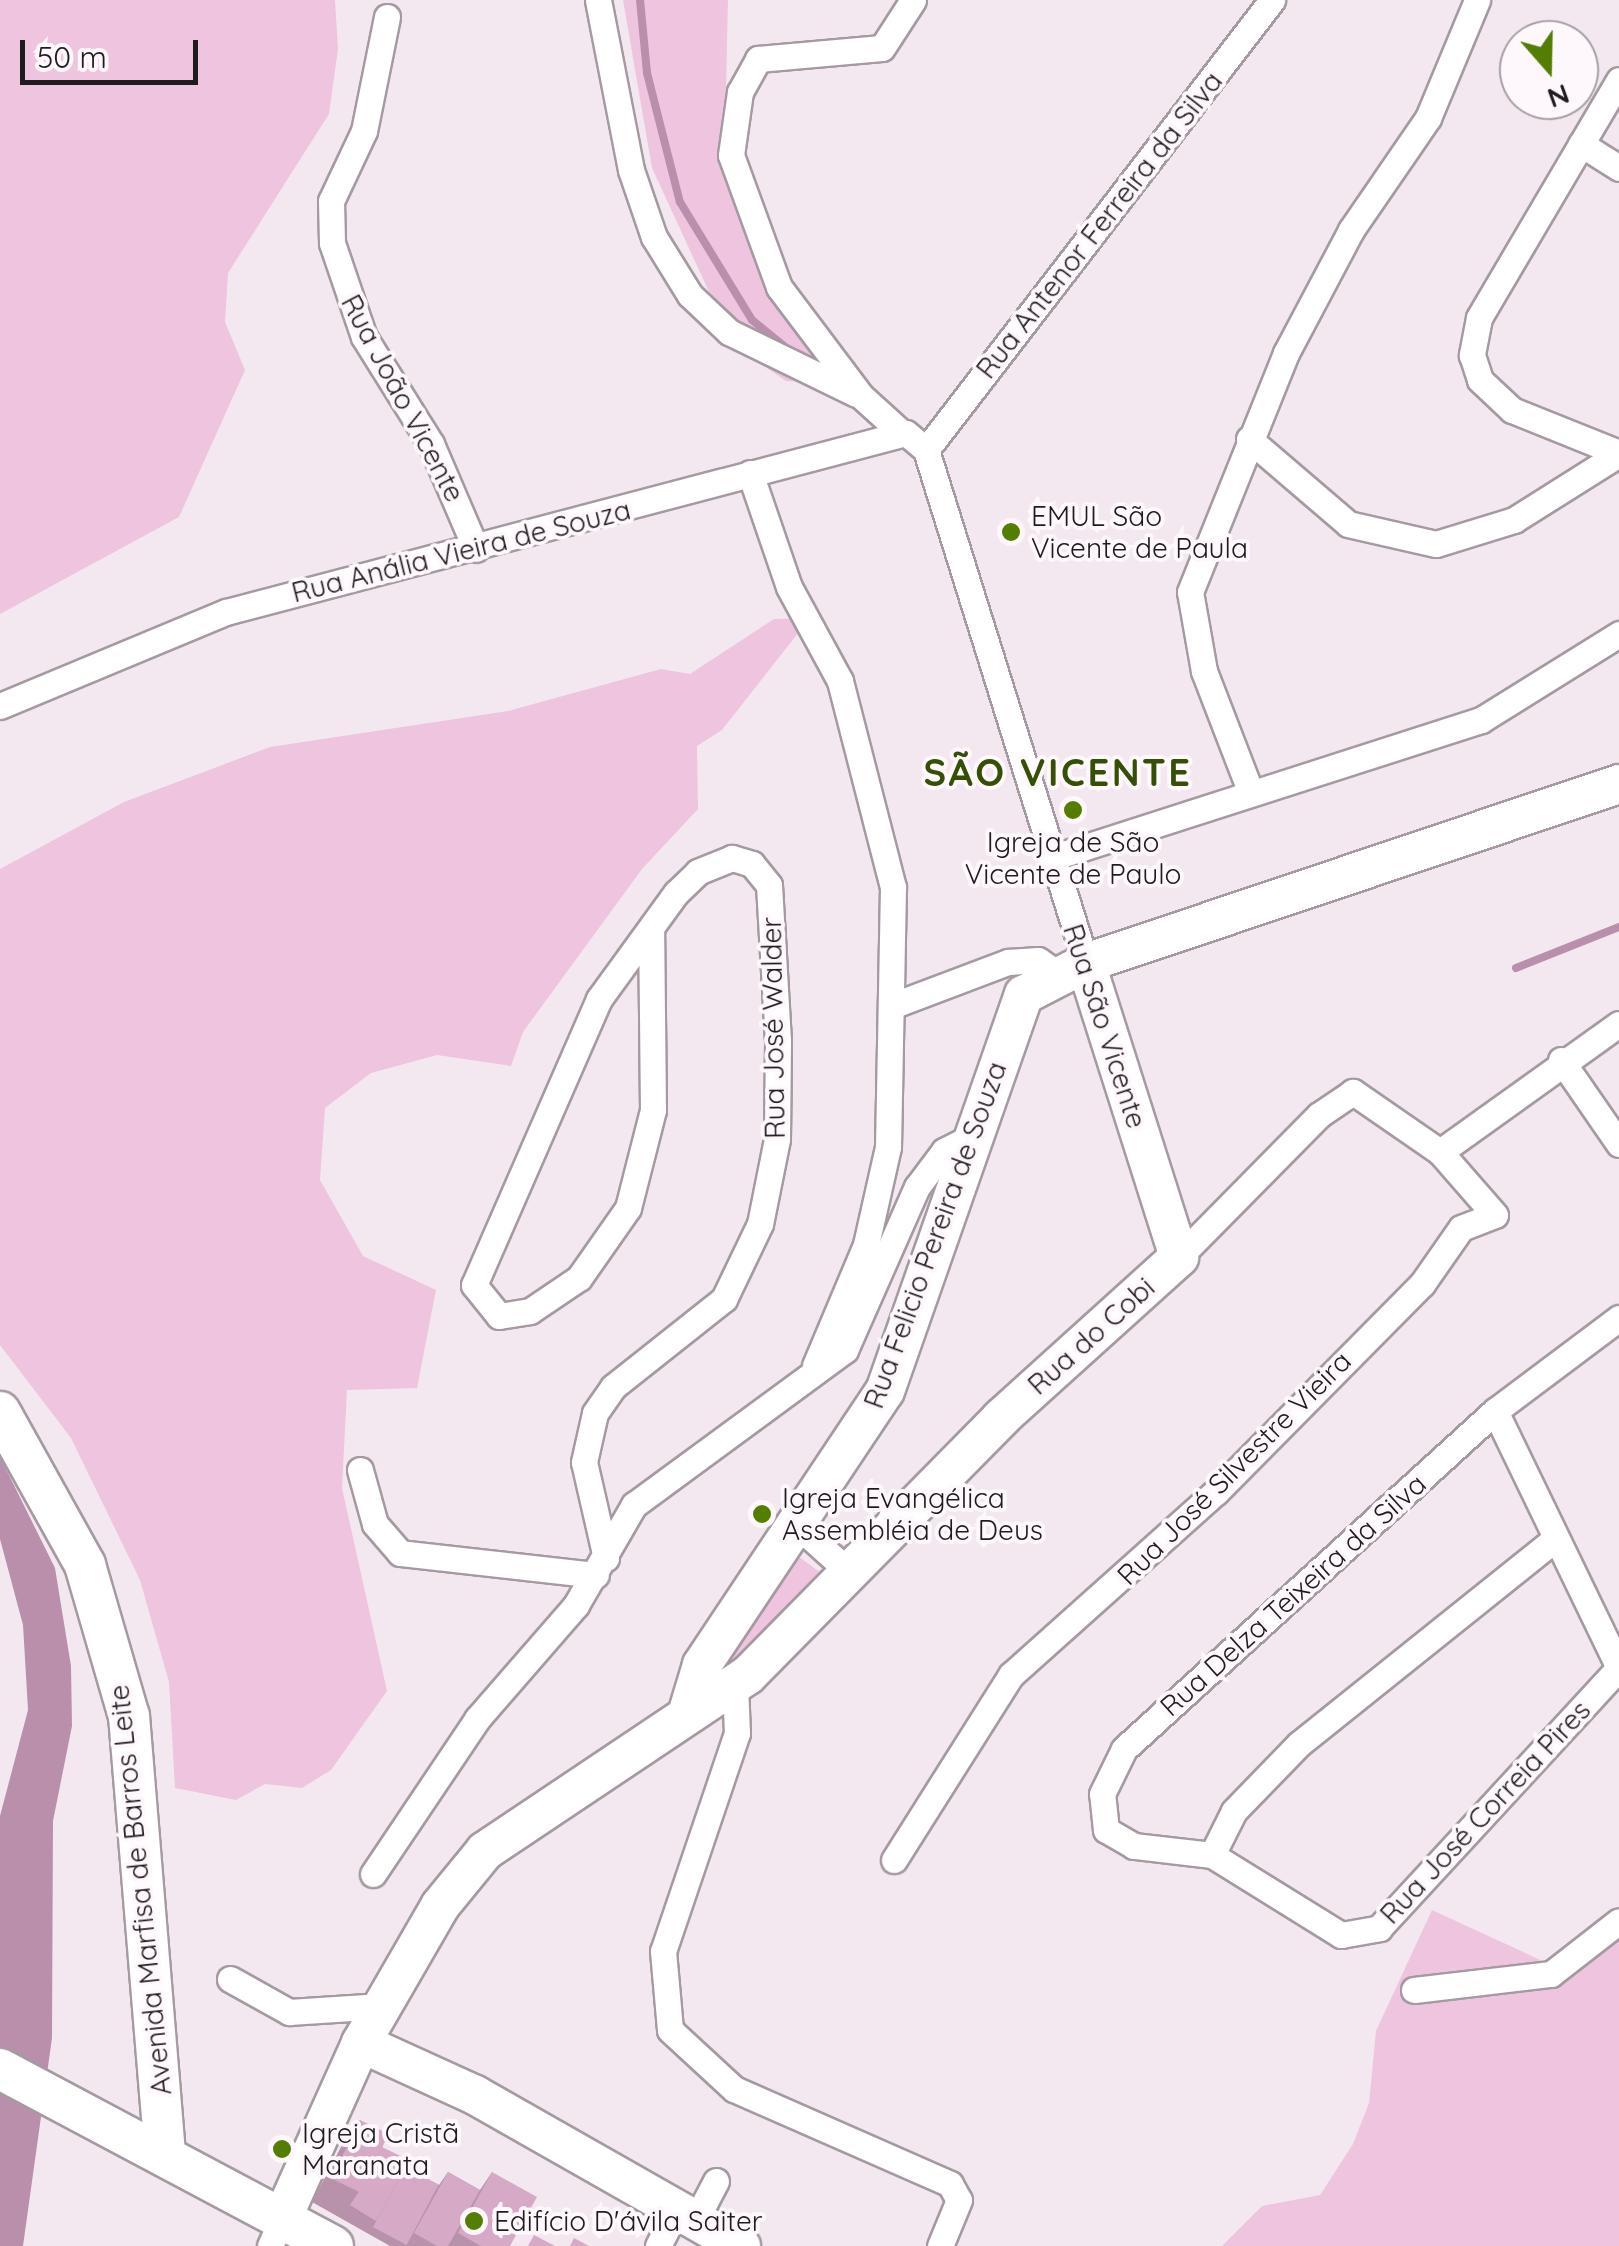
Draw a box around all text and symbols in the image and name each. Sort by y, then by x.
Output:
scale bar [25,20,202,82]
north arrow [1499,20,1599,120]
text: 50 m [37,38,107,76]
street label: Rua Antenor Ferreira da Silva [969,65,1229,385]
text: N [1543,77,1574,117]
street label: Rua João Vicente [334,289,472,507]
street label: Rua Anália Vieira de Souza [288,493,634,609]
place label: EMUL São Vicente de Paula [1031,499,1248,565]
marker: EMUL São Vicente de Paula [1000,521,1022,543]
district label: SÃO VICENTE [923,750,1193,796]
marker: Igreja de São Vicente de Paulo [1062,799,1084,821]
place label: Igreja de São Vicente de Paulo [965,825,1181,891]
street label: Rua José Walder [754,917,792,1139]
street label: Rua São Vicente [1056,920,1154,1132]
street label: Rua Felicio Pereira de Souza [857,1057,1013,1413]
street label: Rua do Cobi [1021,1270,1161,1402]
street label: Rua José Silvestre Vieira [1110,1344,1358,1592]
street label: Rua Delza Teixeira da Silva [1153,1467,1433,1723]
place label: Igreja Evangélica Assembléia de Deus [782,1481,1043,1547]
marker: Igreja Evangélica Assembléia de Deus [751,1503,773,1525]
street label: Avenida Marfisa de Barros Leite [102,1683,178,2097]
street label: Rua José Correia Pires [1373,1693,1597,1931]
place label: Igreja Cristã Maranata [302,2116,459,2182]
marker: Igreja Cristã Maranata [271,2138,293,2160]
place label: Edifício D'ávila Saiter [494,2204,763,2238]
marker: Edifício D'ávila Saiter [463,2210,485,2232]

